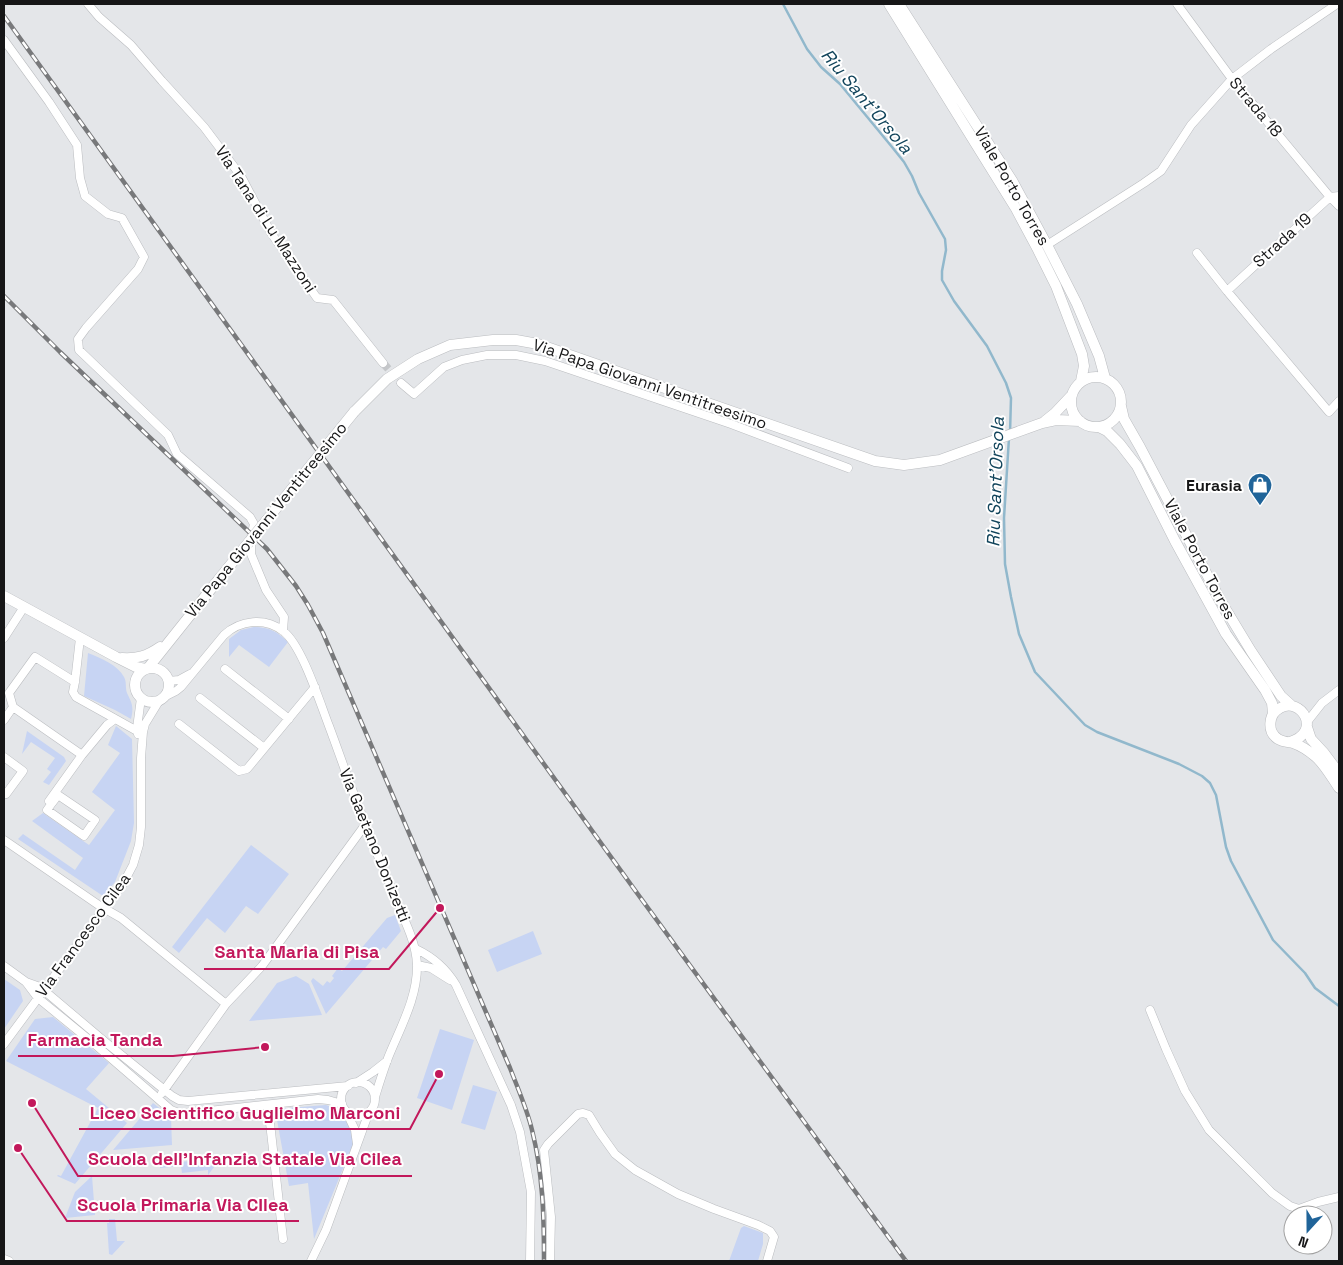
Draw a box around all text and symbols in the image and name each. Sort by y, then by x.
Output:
water label: Riu Sant'Orsola [816,44,918,159]
street label: Strada 18 [1225,73,1287,141]
street label: Viale Porto Torres [969,123,1055,249]
street label: Via Tana di Lu Mazzoni [211,142,321,296]
street label: Strada 19 [1248,208,1316,272]
street label: Via Papa Giovanni Ventitreesimo [530,334,770,434]
water label: Riu Sant'Orsola [981,416,1009,548]
street label: Via Papa Giovanni Ventitreesimo [180,418,352,622]
shop icon: Eurasia [1247,472,1273,506]
place label: Eurasia [1186,475,1242,496]
street label: Viale Porto Torres [1159,495,1241,623]
street label: Via Gaetano Donizetti [334,765,416,925]
street label: Via Francesco Cilea [31,869,135,1001]
callout: Santa Maria di Pisa [204,936,389,969]
text: Santa Maria di Pisa [215,940,380,963]
callout: Farmacia Tanda [18,1023,173,1056]
text: Farmacia Tanda [28,1028,163,1051]
callout: Liceo Scientifico Guglielmo Marconi [79,1096,410,1129]
text: Liceo Scientifico Guglielmo Marconi [90,1101,400,1124]
callout: Scuola dell'Infanzia Statale Via Cilea [78,1143,412,1176]
text: Scuola dell'Infanzia Statale Via Cilea [88,1147,402,1170]
callout: Scuola Primaria Via CIlea [67,1188,299,1221]
text: Scuola Primaria Via CIlea [77,1193,289,1216]
north arrow [1283,1205,1333,1255]
text: N [1296,1232,1311,1252]

